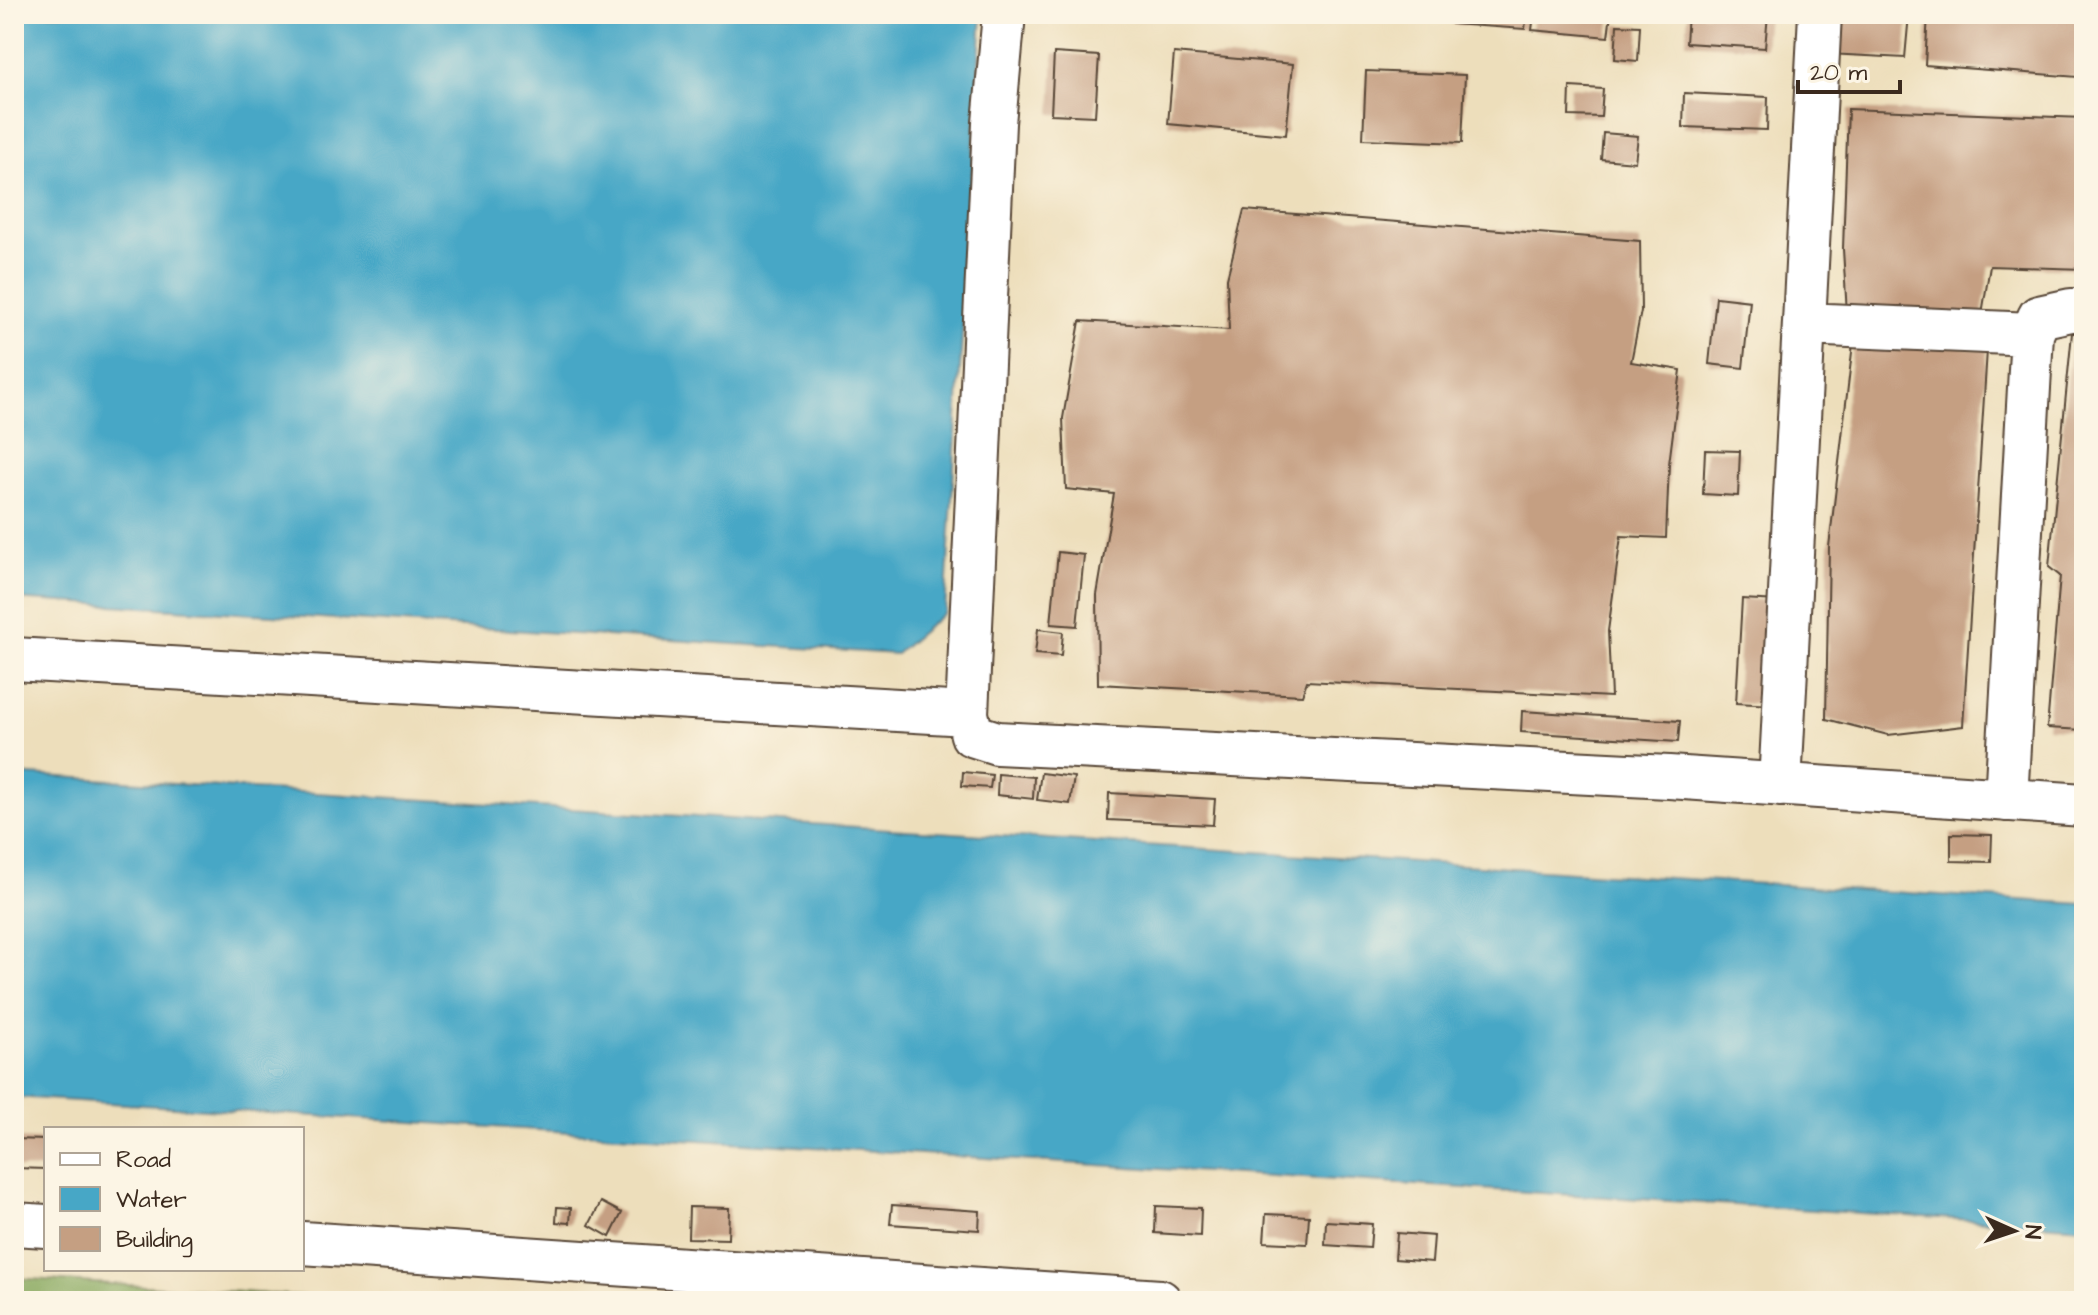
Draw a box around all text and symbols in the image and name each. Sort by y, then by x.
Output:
scale bar [1798,44,1900,94]
text: 20 m [1810,56,1867,90]
legend [44,1127,304,1271]
text: Road [116,1143,171,1177]
text: Water [116,1183,187,1217]
north arrow [1974,1191,2054,1271]
text: Building [116,1223,193,1258]
text: N [2017,1224,2048,1240]

